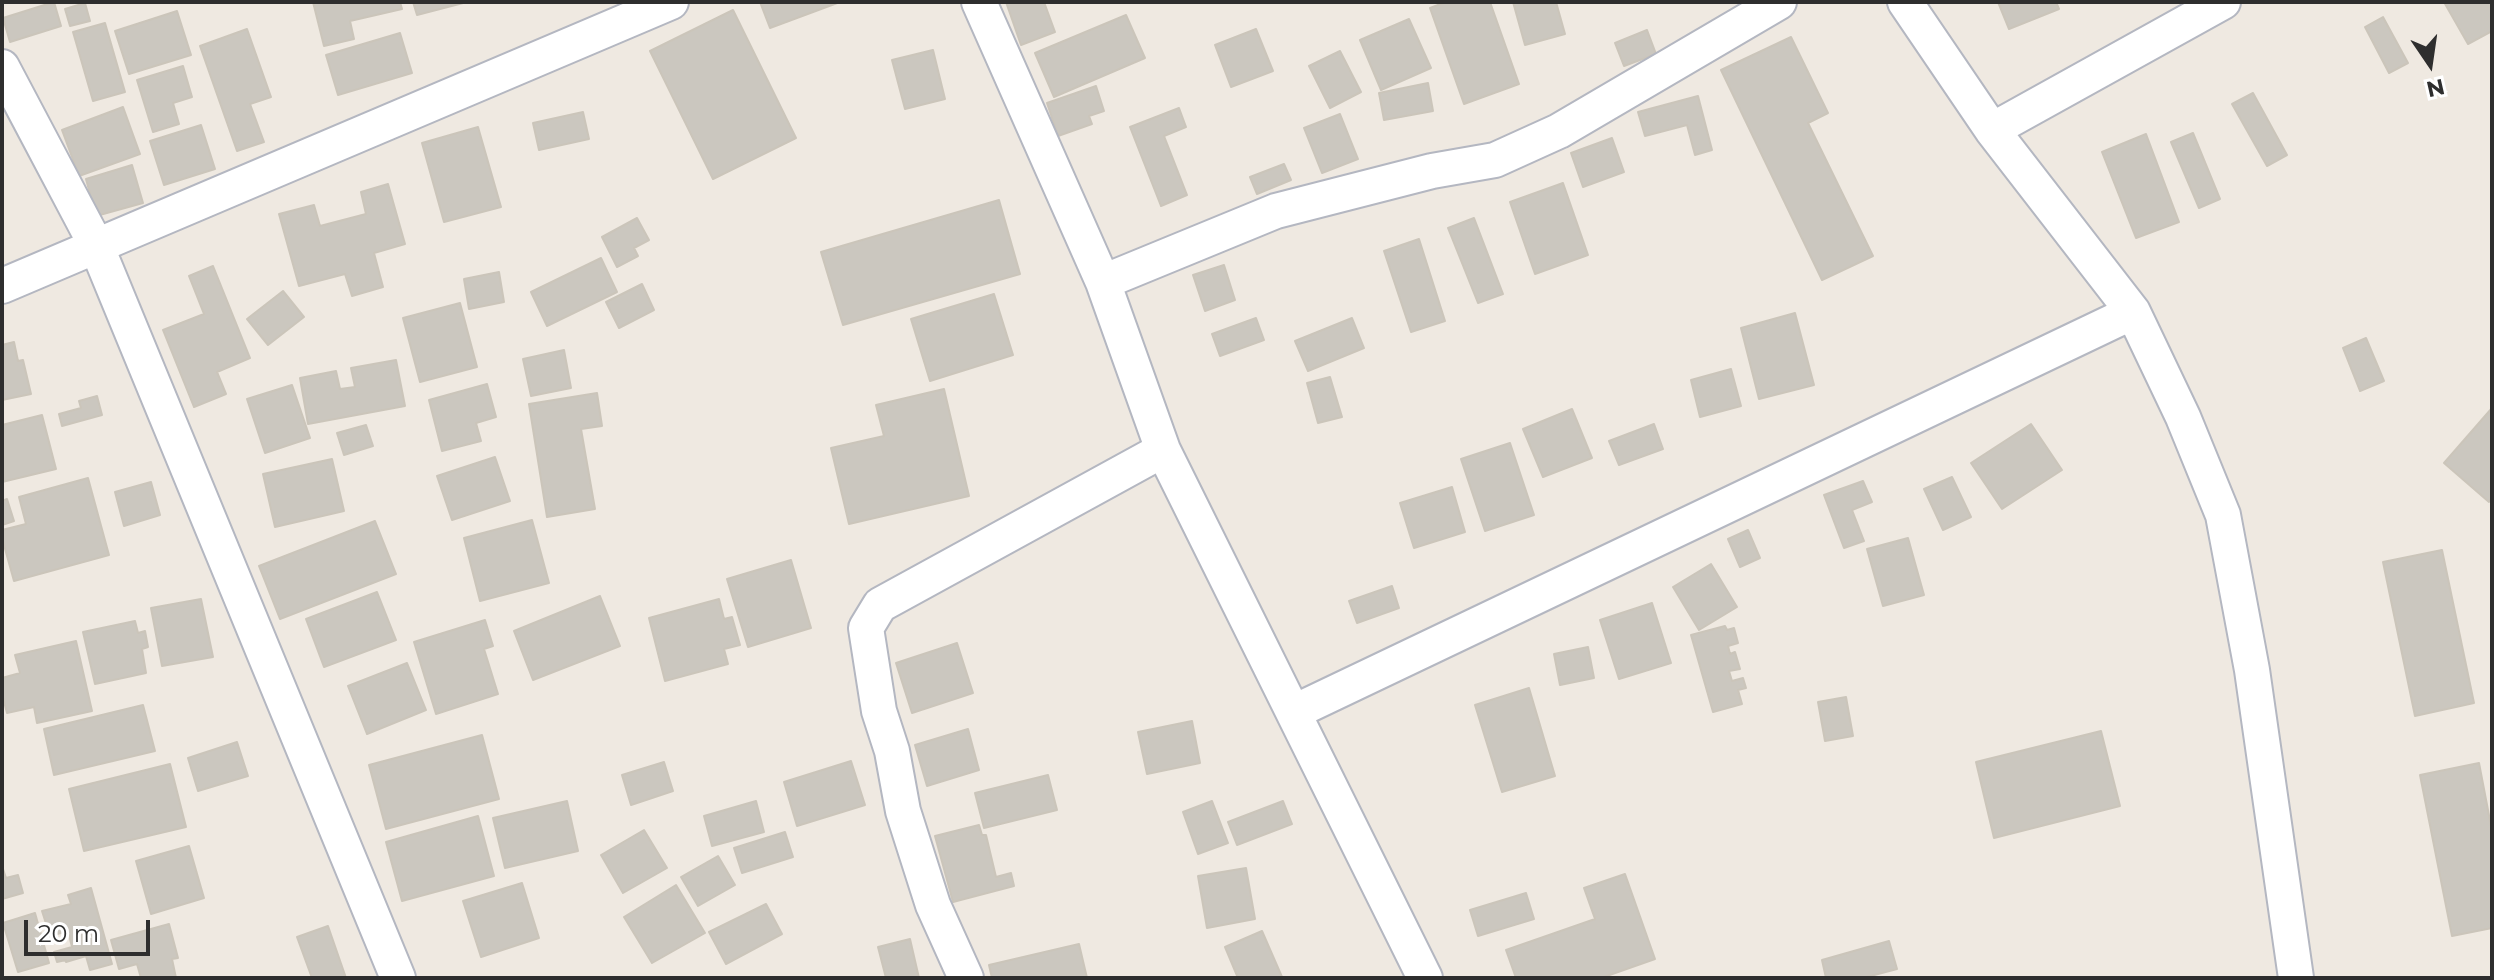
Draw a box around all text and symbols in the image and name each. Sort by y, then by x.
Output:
north arrow [2390,24,2470,104]
text: N [2424,73,2447,103]
scale bar [28,904,154,954]
text: 20 m [38,919,99,948]

